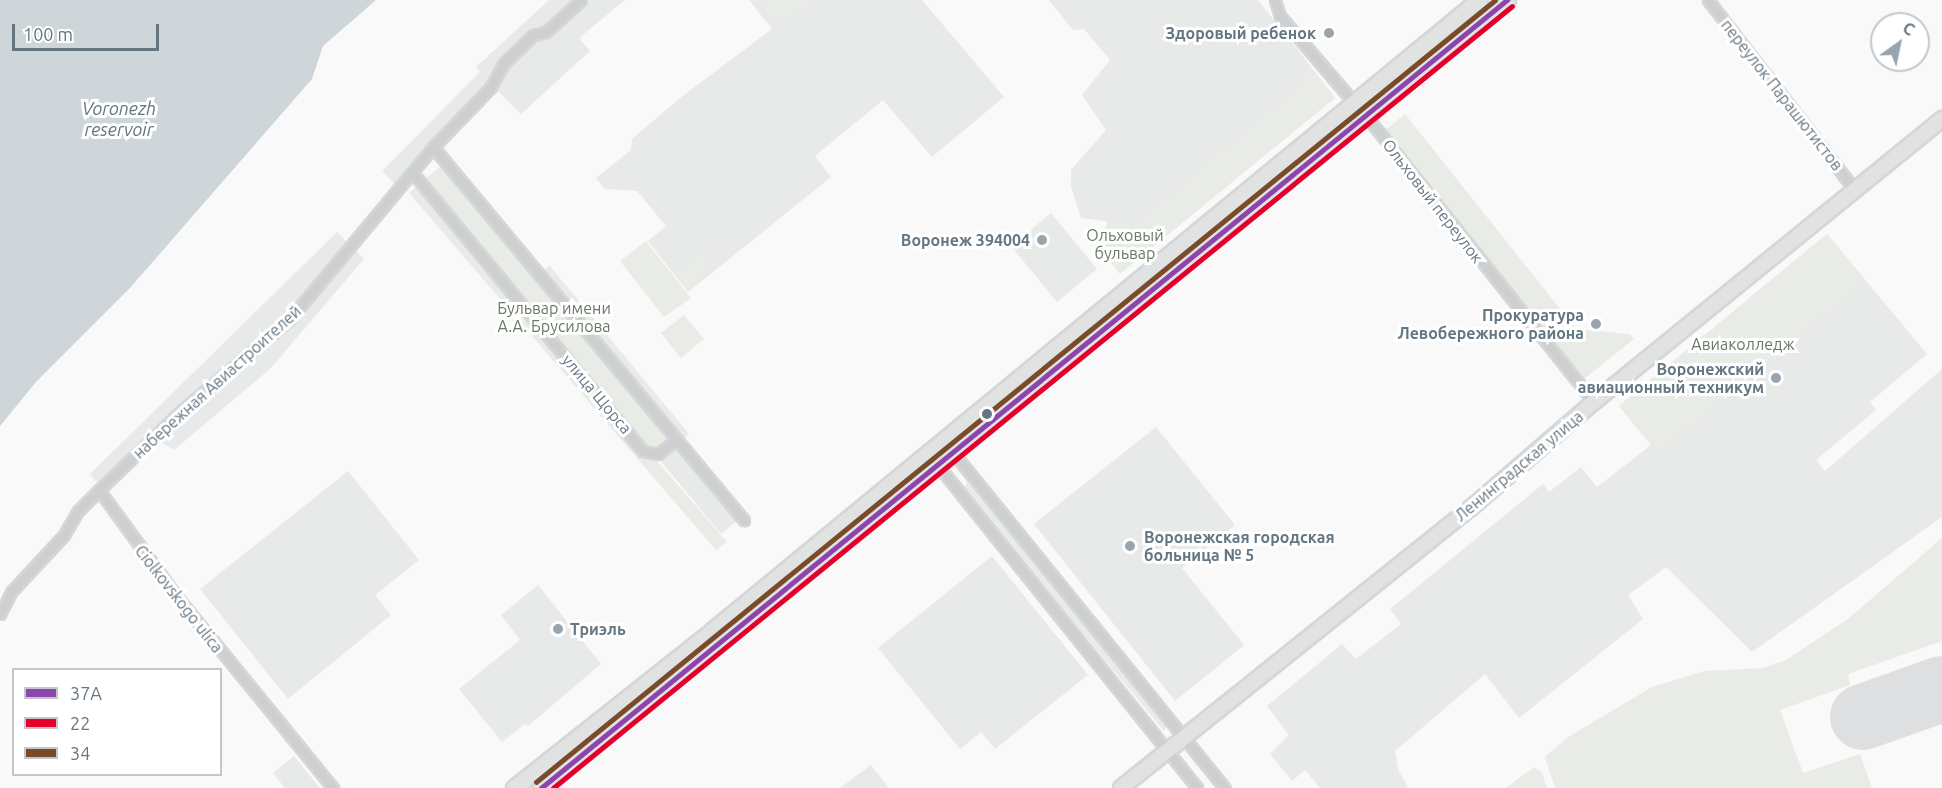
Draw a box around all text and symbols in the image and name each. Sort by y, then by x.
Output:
scale bar [15,12,162,50]
north arrow [1870,12,1930,72]
street label: переулок Парашютистов [1717,16,1847,174]
text: С [1900,18,1918,39]
place label: Здоровый ребенок [1166,23,1316,43]
text: 100 m [23,24,73,44]
marker: Здоровый ребенок [1320,24,1338,42]
water label: Voronezh reservoir [82,98,156,140]
street label: Ольховый переулок [1379,135,1487,267]
park label: Ольховый бульвар [1086,225,1164,263]
place label: Воронеж 394004 [901,230,1030,250]
marker: Воронеж 394004 [1035,233,1049,247]
park label: Бульвар имени А.А. Брусилова [497,298,611,336]
street label: набережная Авиастроителей [129,302,305,462]
place label: Прокуратура Левобережного района [1397,305,1584,343]
marker: Прокуратура Левобережного района [1589,317,1603,331]
park label: Авиаколледж [1691,334,1795,354]
street label: улица Щорса [558,350,636,438]
place label: Воронежский авиационный техникум [1578,359,1764,397]
marker: Воронежский авиационный техникум [1769,371,1783,385]
street label: Ленинградская улица [1451,407,1587,525]
unlabelled marker [981,408,993,420]
place label: Воронежская городская больница № 5 [1144,527,1335,565]
marker: Воронежская городская больница № 5 [1121,537,1139,555]
street label: Ciolkovskogo ulica [131,541,227,657]
place label: Триэль [570,619,626,639]
marker: Триэль [551,622,565,636]
legend [12,668,222,776]
text: 37А [70,683,102,703]
text: 22 [70,713,90,733]
text: 34 [70,743,90,763]

